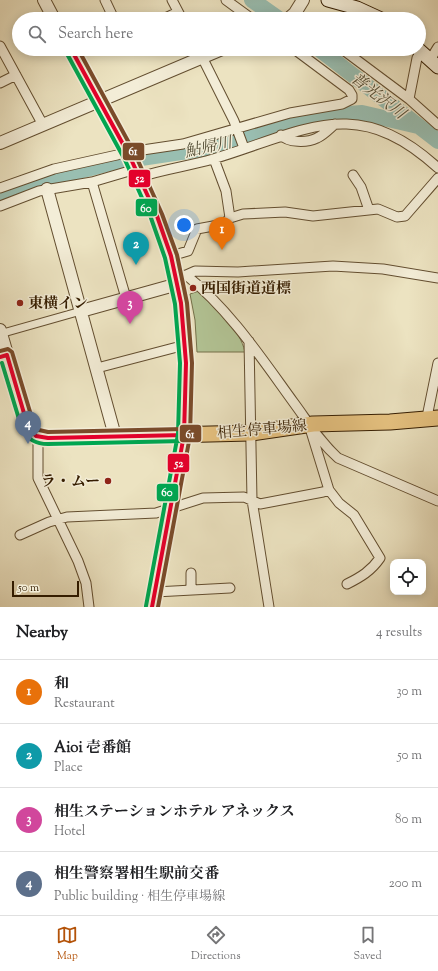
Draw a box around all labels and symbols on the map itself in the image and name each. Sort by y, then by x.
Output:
water label: 普光沢川 [345,68,411,127]
water label: 鮎帰川 [183,132,236,165]
line badge: 61 [122,142,145,161]
text: 61 [128,144,138,160]
line badge: 52 [128,169,151,188]
text: 52 [135,171,145,187]
line badge: 60 [135,198,158,217]
text: 60 [140,201,152,217]
your location [174,215,194,235]
pin: 1 [209,217,235,250]
pin: 2 [123,232,149,265]
place label: 西国街道道標 [201,279,291,300]
marker: 西国街道道標 [188,283,198,293]
pin: 3 [117,291,143,324]
place label: 東横イン [28,294,88,315]
marker: 東横イン [15,298,25,308]
pin: 4 [15,411,41,444]
street label: 相生停車場線 [216,416,308,445]
line badge: 61 [179,424,202,443]
text: 61 [185,427,195,443]
line badge: 52 [167,453,190,473]
text: 52 [174,456,184,472]
place label: ラ・ムー [41,472,100,493]
marker: ラ・ムー [103,476,113,486]
line badge: 60 [156,483,179,502]
text: 60 [161,485,173,501]
scale bar [12,579,79,598]

